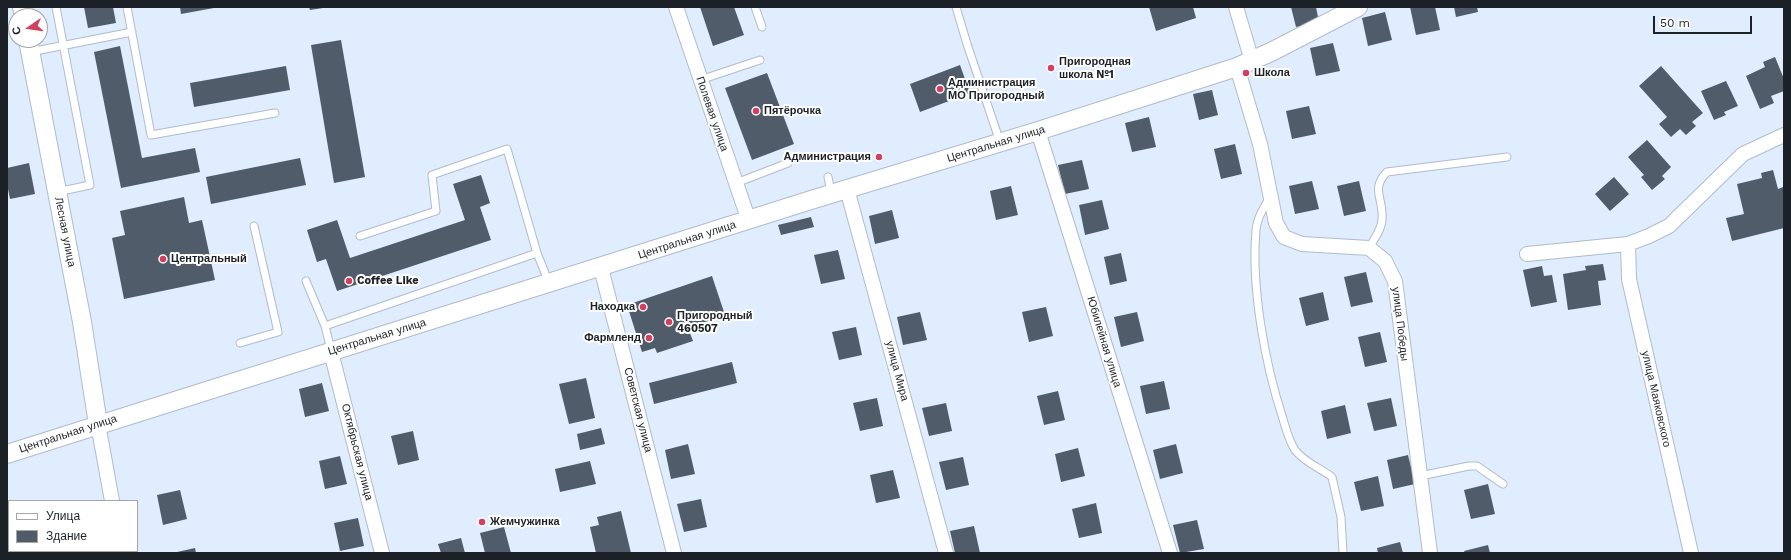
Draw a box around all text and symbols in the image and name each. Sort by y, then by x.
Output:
north arrow [8,8,48,48]
scale bar [1655,8,1754,34]
text: 50 m [1660,16,1690,30]
text: С [10,25,24,36]
place label: Пригородная школа №1 [1059,55,1131,81]
marker: Пригородная школа №1 [1046,63,1056,73]
place label: Школа [1254,66,1290,80]
marker: Школа [1241,68,1251,78]
street label: Полевая улица [693,75,731,153]
place label: Администрация МО Пригородный [948,76,1044,102]
marker: Администрация МО Пригородный [935,84,945,94]
place label: Пятёрочка [764,104,821,118]
marker: Пятёрочка [751,106,761,116]
street label: Центральная улица [945,123,1047,165]
place label: Администрация [783,150,871,164]
marker: Администрация [874,152,884,162]
street label: Лесная улица [52,196,78,268]
street label: Центральная улица [637,218,737,262]
place label: Центральный [171,252,247,266]
marker: Центральный [158,254,168,264]
place label: Coffee Like [357,274,419,288]
marker: Coffee Like [344,276,354,286]
street label: улица Победы [1389,286,1411,362]
street label: Юбилейная улица [1084,295,1124,389]
place label: Находка [590,300,635,314]
marker: Находка [638,302,648,312]
place label: Пригородный 460507 [677,309,753,335]
street label: Центральная улица [326,316,428,358]
marker: Пригородный 460507 [664,317,674,327]
place label: Фармленд [584,331,641,345]
marker: Фармленд [644,333,654,343]
street label: улица Мира [883,340,911,402]
street label: улица Маяковского [1638,349,1674,449]
street label: Советская улица [621,366,655,454]
street label: Октябрьская улица [339,402,375,502]
street label: Центральная улица [18,412,118,456]
legend [8,500,138,552]
text: Улица [46,509,80,523]
place label: Жемчужинка [490,515,560,529]
marker: Жемчужинка [477,517,487,527]
text: Здание [46,529,87,543]

